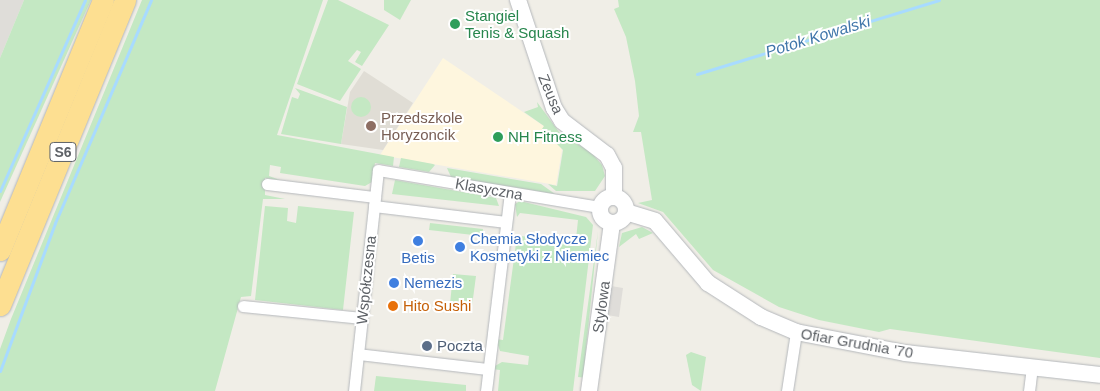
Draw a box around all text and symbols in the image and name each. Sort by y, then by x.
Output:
place label: Stangiel Tenis & Squash [465,6,569,41]
water label: Potok Kowalski [763,12,873,62]
marker: Stangiel Tenis & Squash [449,18,461,30]
street label: Zeusa [535,71,567,117]
place label: Przedszkole Horyzoncik [381,108,463,143]
marker: Przedszkole Horyzoncik [365,120,377,132]
place label: NH Fitness [508,128,582,146]
marker: NH Fitness [492,131,504,143]
road number: S6 [49,140,77,163]
street label: Klasyczna [454,174,524,204]
place label: Chemia Słodycze Kosmetyki z Niemiec [470,229,609,264]
street label: Współczesna [352,235,380,325]
marker: Betis [412,235,424,247]
marker: Chemia Słodycze Kosmetyki z Niemiec [454,241,466,253]
place label: Betis [401,249,435,267]
place label: Nemezis [404,274,462,292]
marker: Nemezis [388,277,400,289]
street label: Stylowa [588,280,614,334]
place label: Hito Sushi [403,297,471,315]
marker: Hito Sushi [387,300,399,312]
street label: Ofiar Grudnia '70 [799,324,915,362]
place label: Poczta [437,337,483,355]
marker: Poczta [421,340,433,352]

